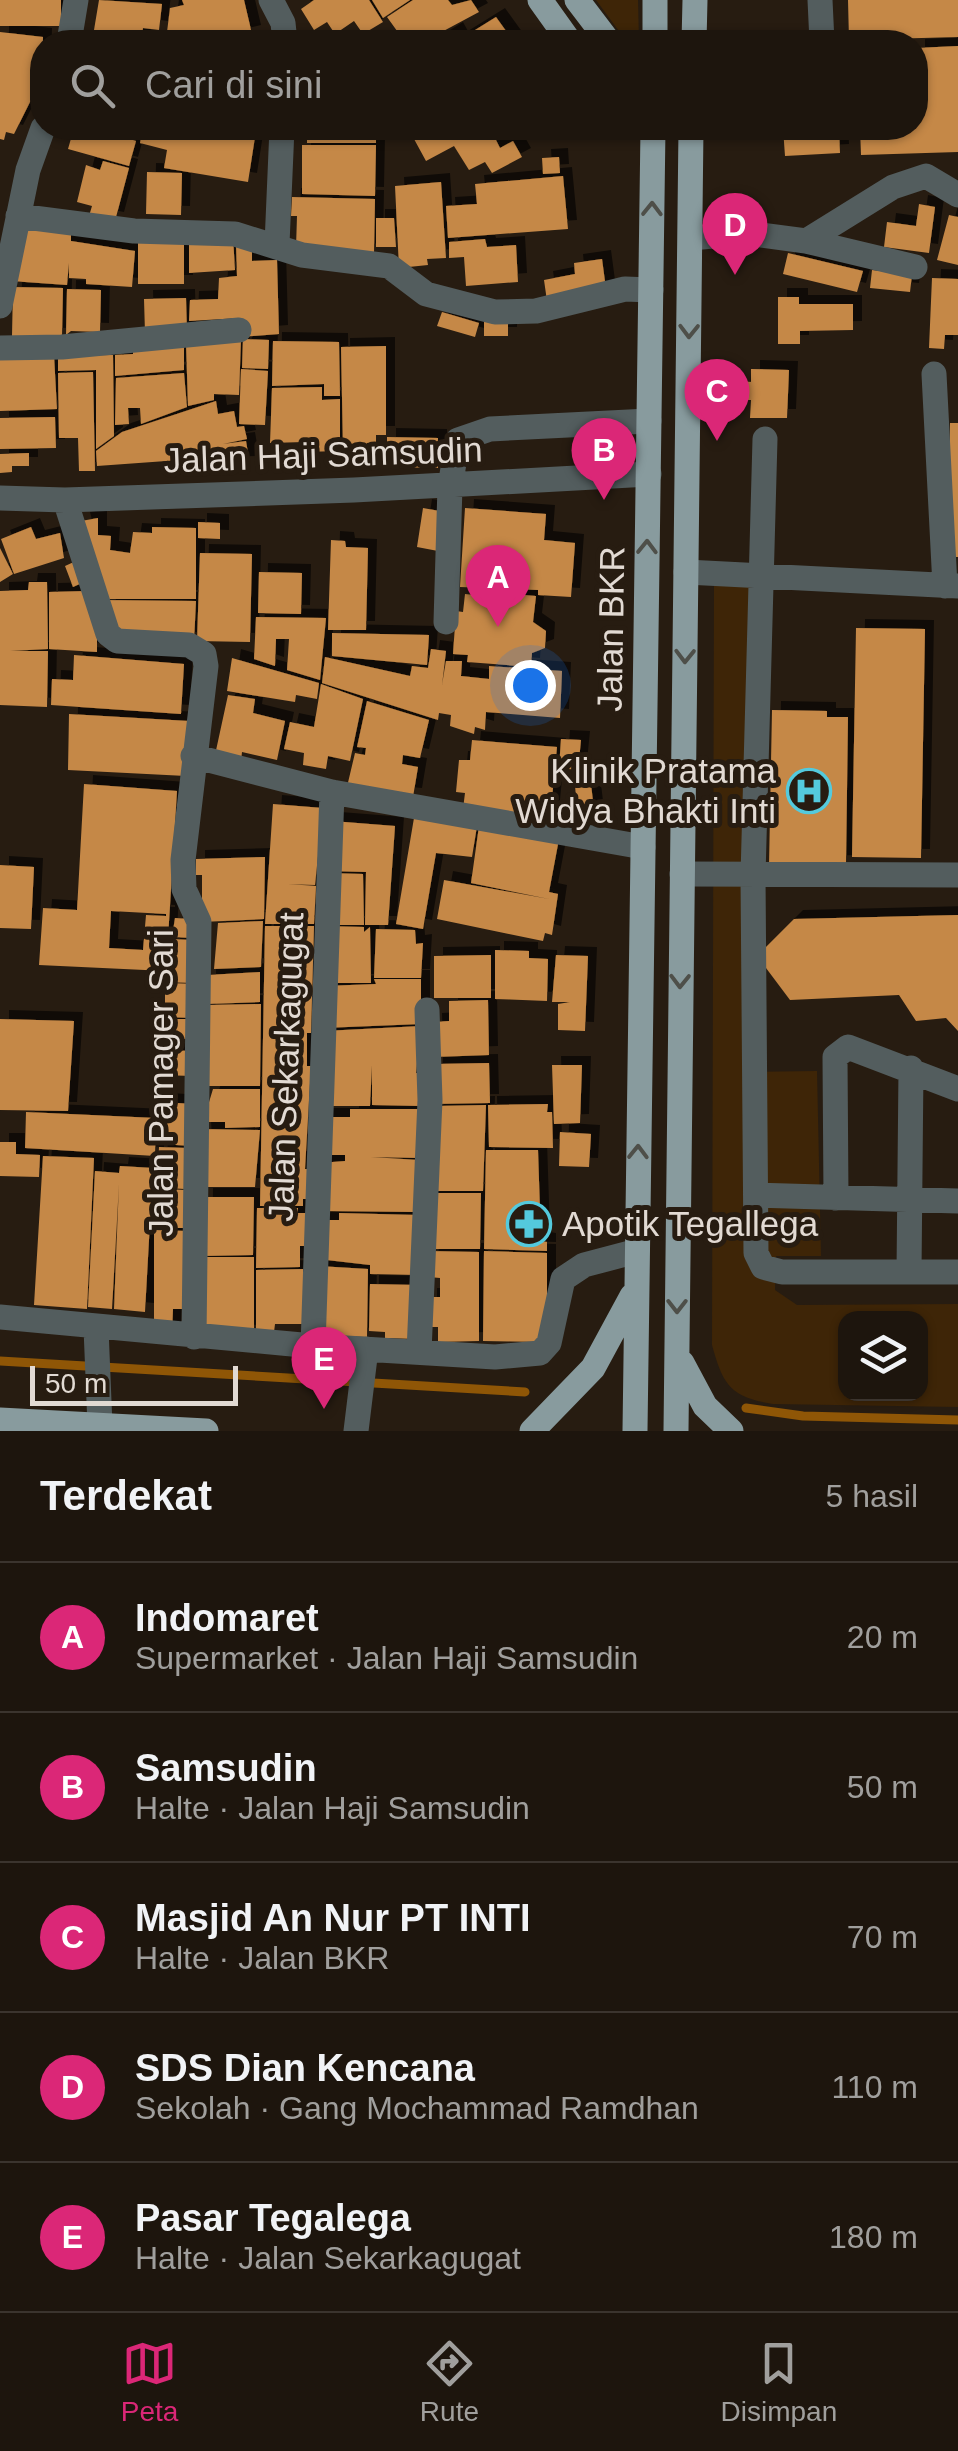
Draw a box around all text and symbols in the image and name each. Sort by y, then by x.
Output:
search box [30,30,928,140]
icon: search [65,58,120,113]
text: Cari di sini [145,64,322,106]
pin: D [702,192,768,275]
one-way arrow [642,201,663,217]
one-way arrow [679,323,700,339]
pin: C [684,358,750,441]
pin: B [572,418,636,500]
street label: Jalan Haji Samsudin [163,429,483,480]
one-way arrow [637,539,658,555]
pin: A [466,544,530,627]
street label: Jalan BKR [590,546,631,712]
one-way arrow [674,648,696,664]
your location [505,660,556,711]
place label: Klinik Pratama Widya Bhakti Inti [515,751,777,830]
hospital icon: Klinik Pratama Widya Bhakti Inti [786,768,832,814]
street label: Jalan Sekarkagugat [261,911,310,1222]
street label: Jalan Pamager Sari [141,929,180,1237]
one-way arrow [669,974,691,989]
one-way arrow [628,1144,649,1160]
pharmacy icon: Apotik Tegallega [506,1201,552,1247]
place label: Apotik Tegallega [562,1204,819,1243]
one-way arrow [666,1298,688,1314]
map controls [838,1311,928,1401]
button: layers [838,1311,928,1401]
pin: E [292,1326,356,1409]
scale bar [30,1361,238,1406]
text: 50 m [45,1368,107,1399]
text: Terdekat [40,1472,212,1519]
text: 5 hasil [826,1478,918,1514]
text: Indomaret [135,1597,319,1639]
text: A [61,1619,84,1655]
text: 20 m [847,1619,918,1655]
text: Supermarket · Jalan Haji Samsudin [135,1640,638,1676]
text: Samsudin [135,1747,317,1789]
text: B [61,1769,84,1805]
text: 50 m [847,1769,918,1805]
text: Halte · Jalan Haji Samsudin [135,1790,530,1826]
text: Masjid An Nur PT INTI [135,1897,531,1939]
text: C [61,1919,84,1955]
text: 70 m [847,1919,918,1955]
text: Halte · Jalan BKR [135,1940,389,1976]
text: SDS Dian Kencana [135,2047,475,2089]
text: D [61,2069,84,2105]
text: 110 m [831,2069,918,2105]
text: Sekolah · Gang Mochammad Ramdhan [135,2090,699,2126]
text: Pasar Tegalega [135,2197,411,2239]
text: E [62,2219,83,2255]
text: 180 m [829,2219,918,2255]
text: Halte · Jalan Sekarkagugat [135,2240,521,2276]
tab: Peta [121,2336,178,2428]
tab: Rute [420,2336,479,2428]
tab: Disimpan [721,2336,837,2428]

